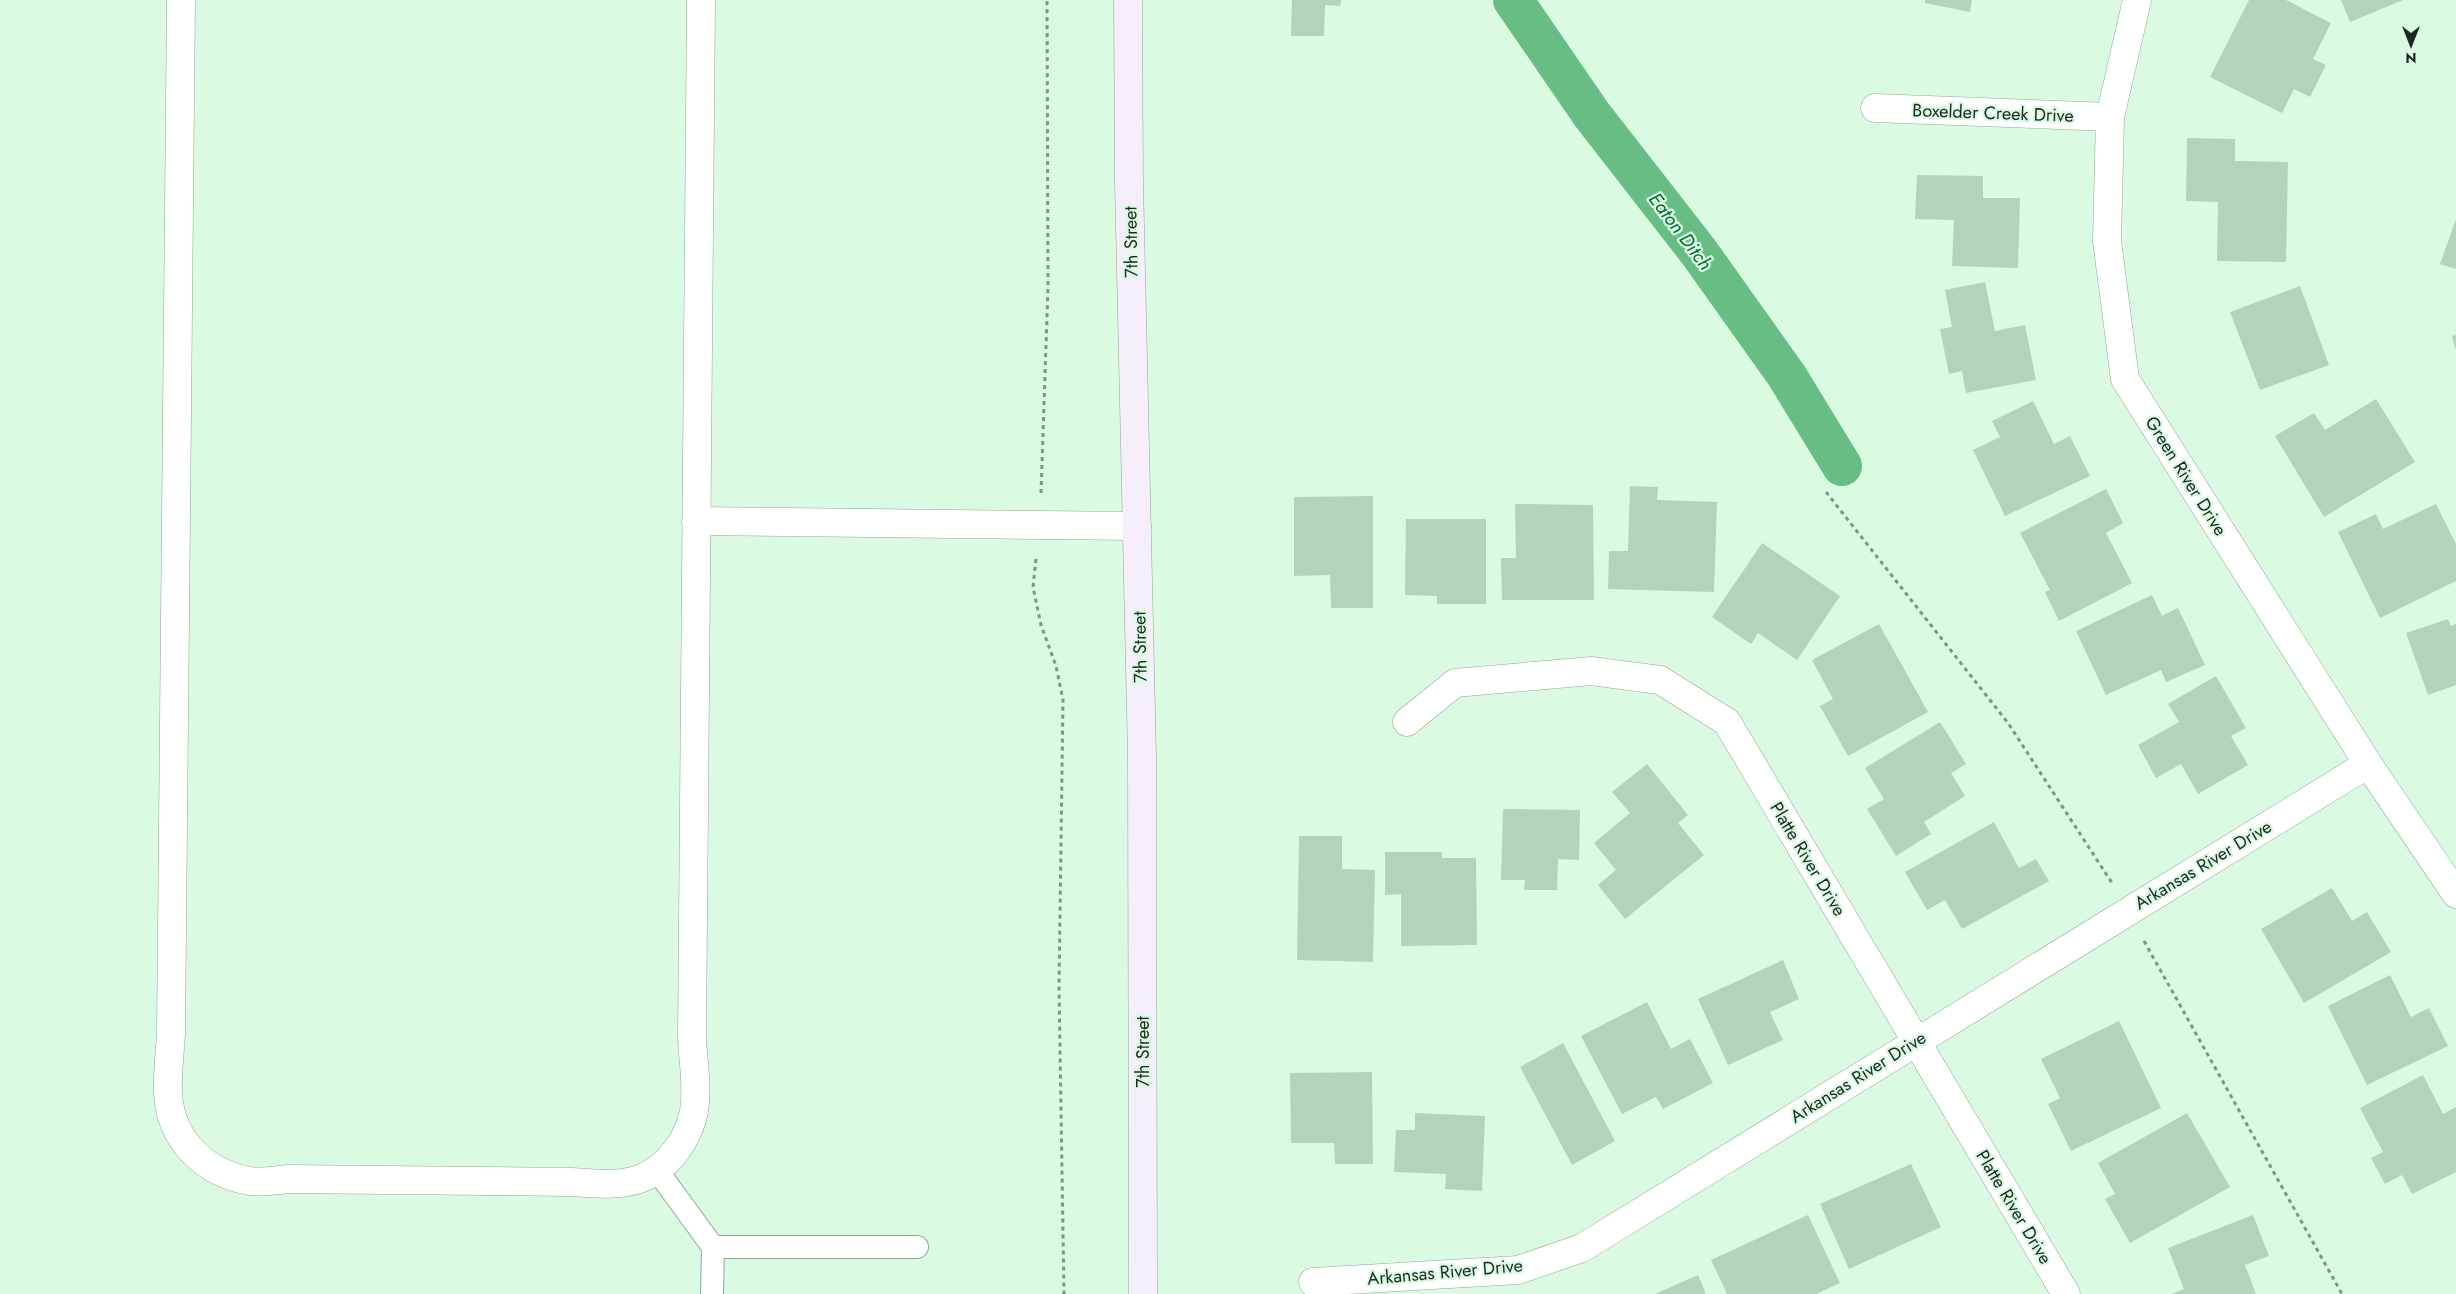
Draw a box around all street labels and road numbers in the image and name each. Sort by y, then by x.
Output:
street label: Boxelder Creek Drive [1912,97,2074,129]
street label: 7th Street [1117,205,1145,278]
street label: Green River Drive [2139,411,2233,541]
street label: 7th Street [1126,610,1154,683]
street label: Platte River Drive [1764,797,1852,921]
street label: Arkansas River Drive [2129,814,2277,916]
street label: 7th Street [1130,1016,1156,1088]
street label: Arkansas River Drive [1785,1025,1931,1129]
street label: Platte River Drive [1970,1145,2058,1269]
street label: Arkansas River Drive [1366,1252,1524,1292]

